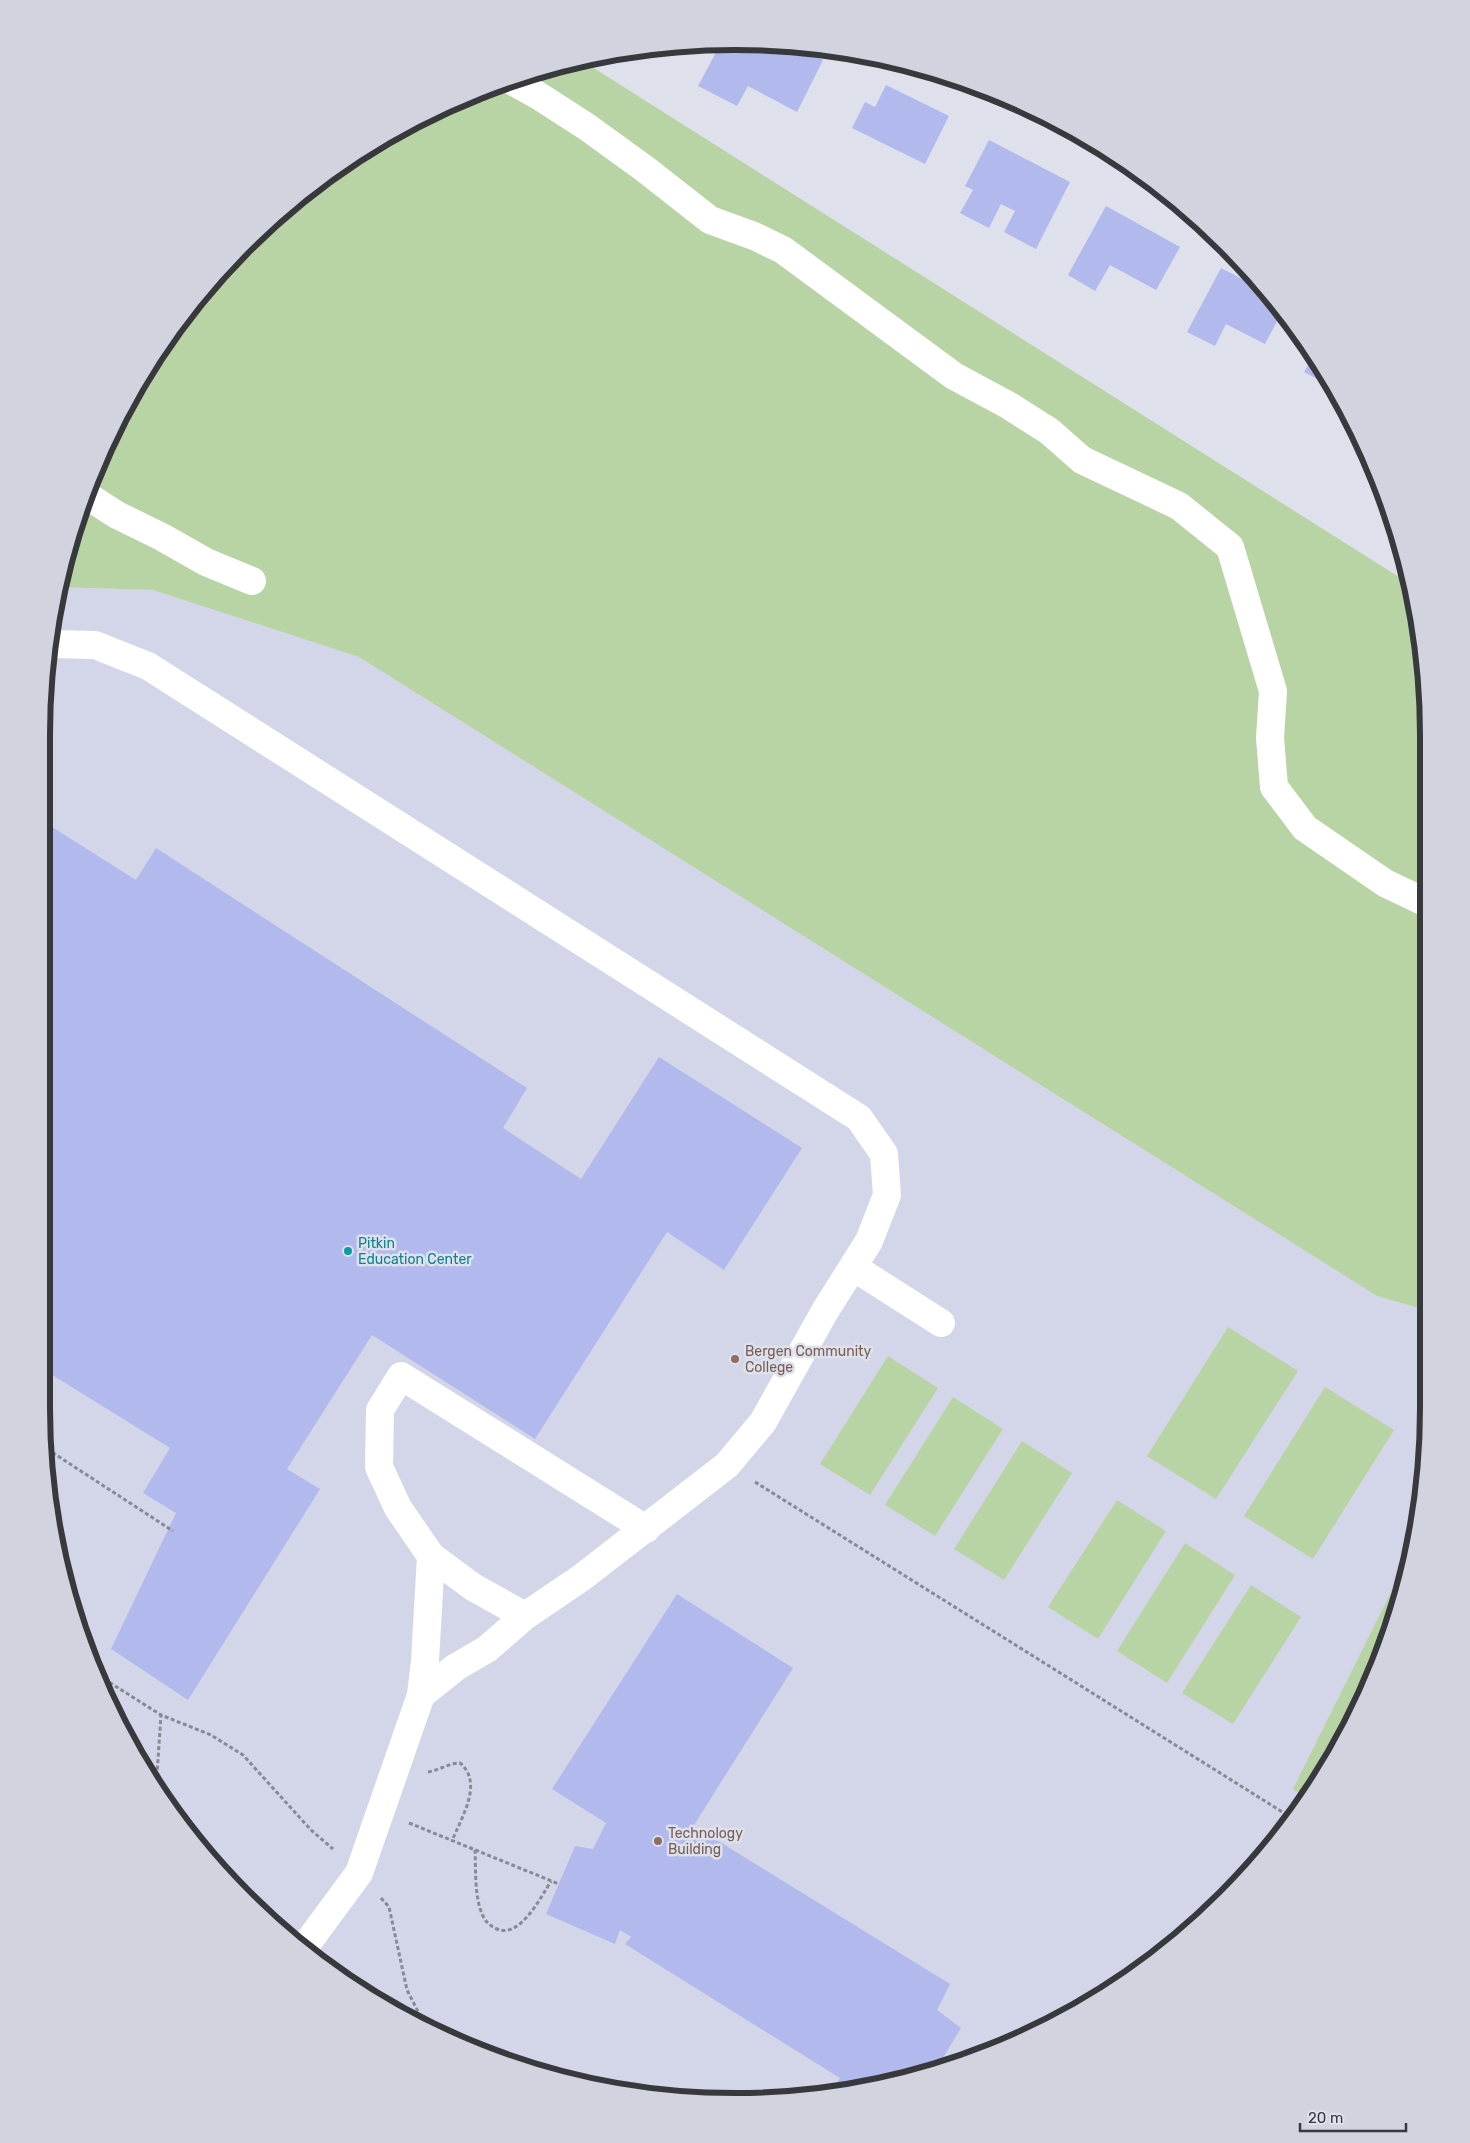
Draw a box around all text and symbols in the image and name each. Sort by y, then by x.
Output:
place label: Pitkin Education Center [358,1235,472,1268]
marker: Pitkin Education Center [342,1245,354,1257]
place label: Bergen Community College [745,1343,872,1376]
marker: Bergen Community College [729,1353,741,1365]
place label: Technology Building [668,1825,743,1858]
marker: Technology Building [652,1835,664,1847]
scale bar [1300,2100,1406,2132]
text: 20 m [1308,2109,1343,2127]

